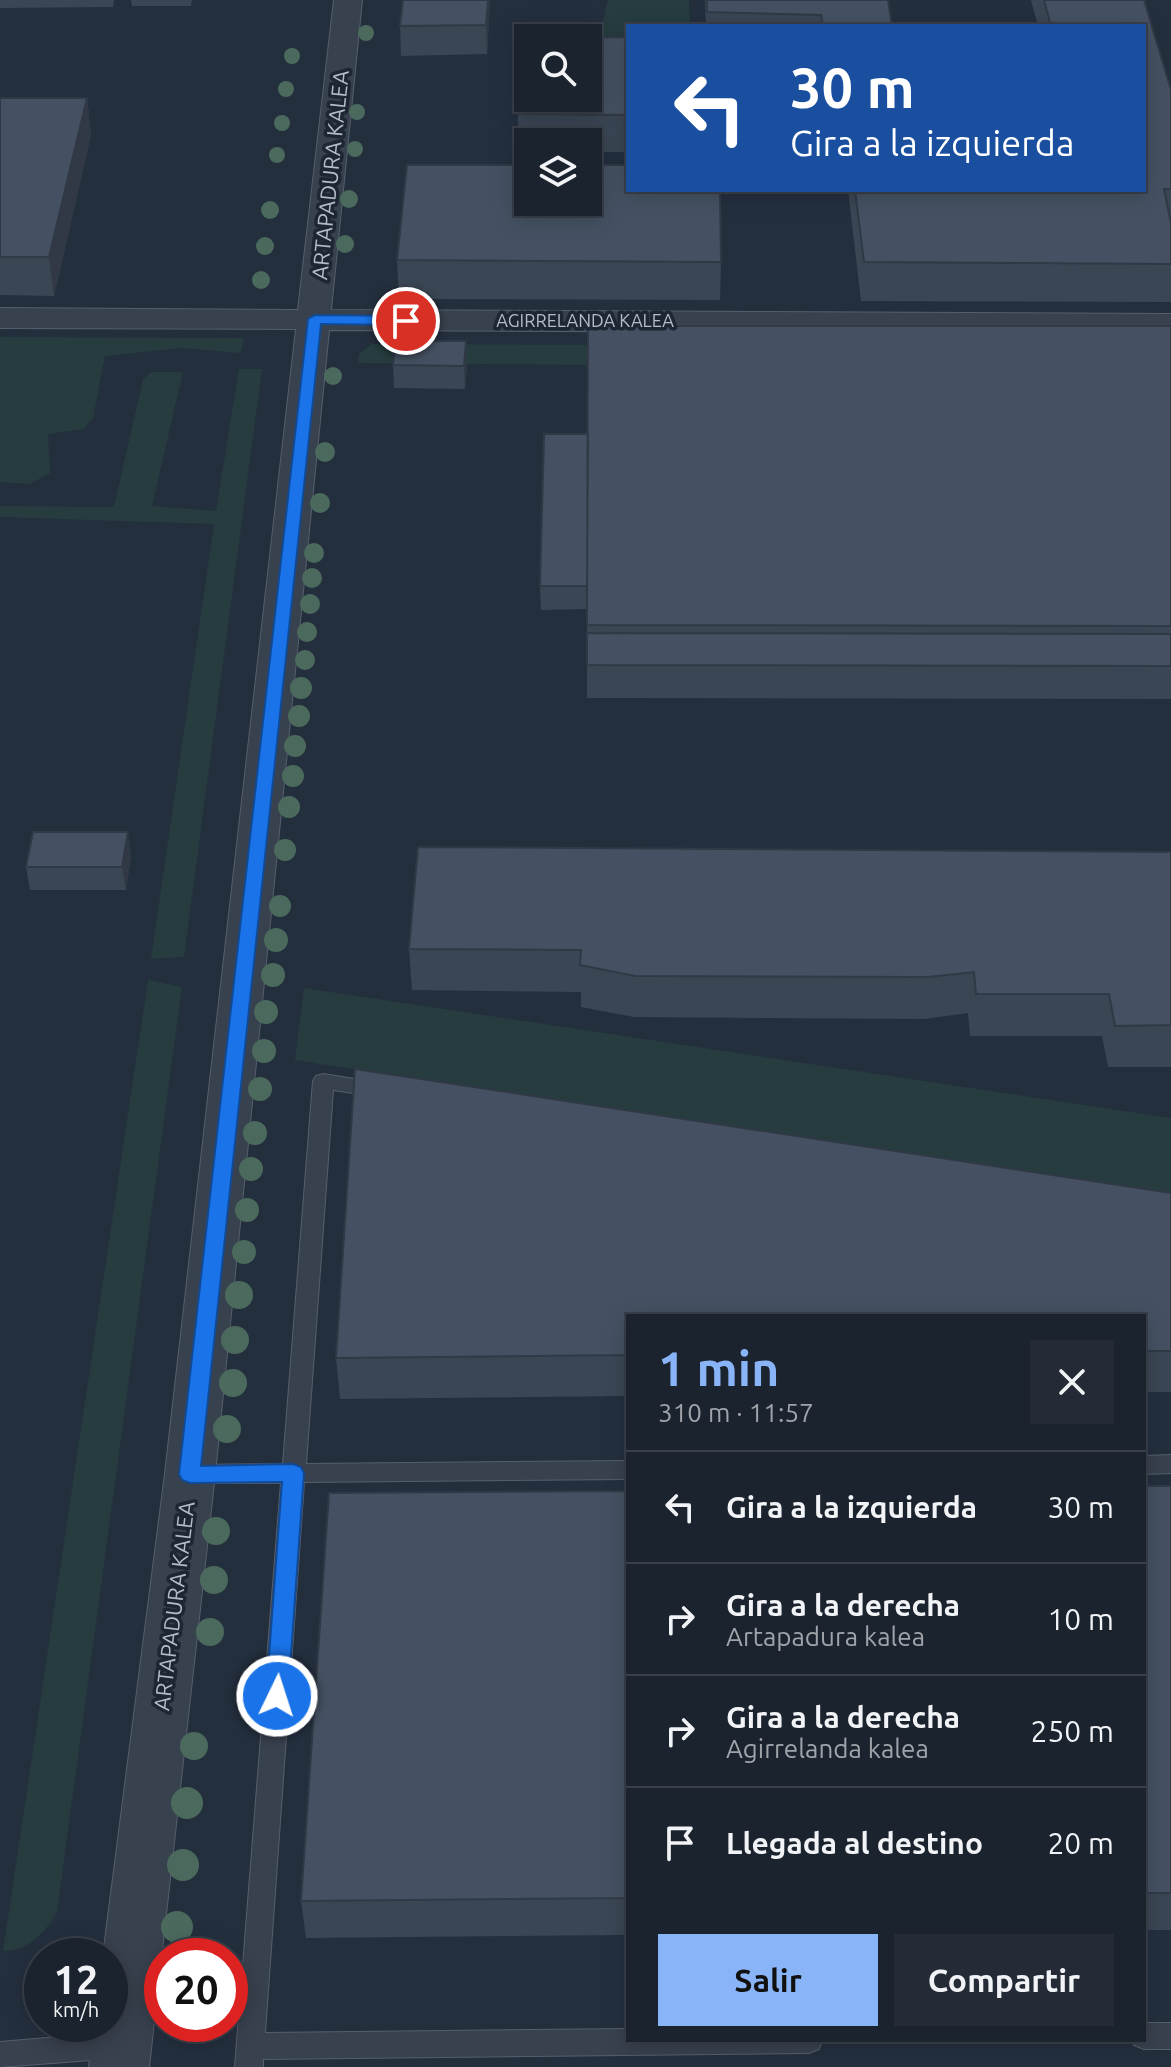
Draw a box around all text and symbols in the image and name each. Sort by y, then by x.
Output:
map controls [514,24,602,216]
button: search [514,24,602,112]
icon: left [658,56,762,160]
text: 30 m [790,56,915,119]
street label: ARTAPADURA KALEA [306,68,353,281]
text: Gira a la izquierda [790,122,1074,163]
button: layers [514,128,602,216]
pin [372,287,440,355]
icon: arrive [384,299,428,343]
street label: AGIRRELANDA KALEA [496,310,674,330]
button: close [1030,1340,1114,1424]
text: 1 min [658,1341,779,1395]
text: 310 m · 11:57 [658,1398,814,1427]
icon: left [658,1485,702,1529]
text: Gira a la izquierda [726,1490,977,1524]
text: 30 m [1047,1490,1114,1524]
street label: ARTAPADURA KALEA [148,1499,199,1712]
text: Gira a la derecha [726,1588,960,1622]
icon: right [658,1597,702,1641]
text: 10 m [1047,1602,1114,1636]
text: Artapadura kalea [726,1622,925,1651]
position arrow [235,1654,319,1738]
text: Gira a la derecha [726,1700,960,1734]
icon: right [658,1709,702,1753]
text: 250 m [1030,1714,1114,1748]
text: Agirrelanda kalea [726,1734,929,1763]
icon: arrive [658,1821,702,1865]
text: Llegada al destino [726,1826,983,1860]
text: 20 m [1047,1826,1114,1860]
button: Salir [658,1934,878,2026]
button: Compartir [894,1934,1114,2026]
speed limit sign: 20 [144,1938,248,2042]
text: 12 [53,1957,99,2002]
text: km/h [53,1998,99,2021]

